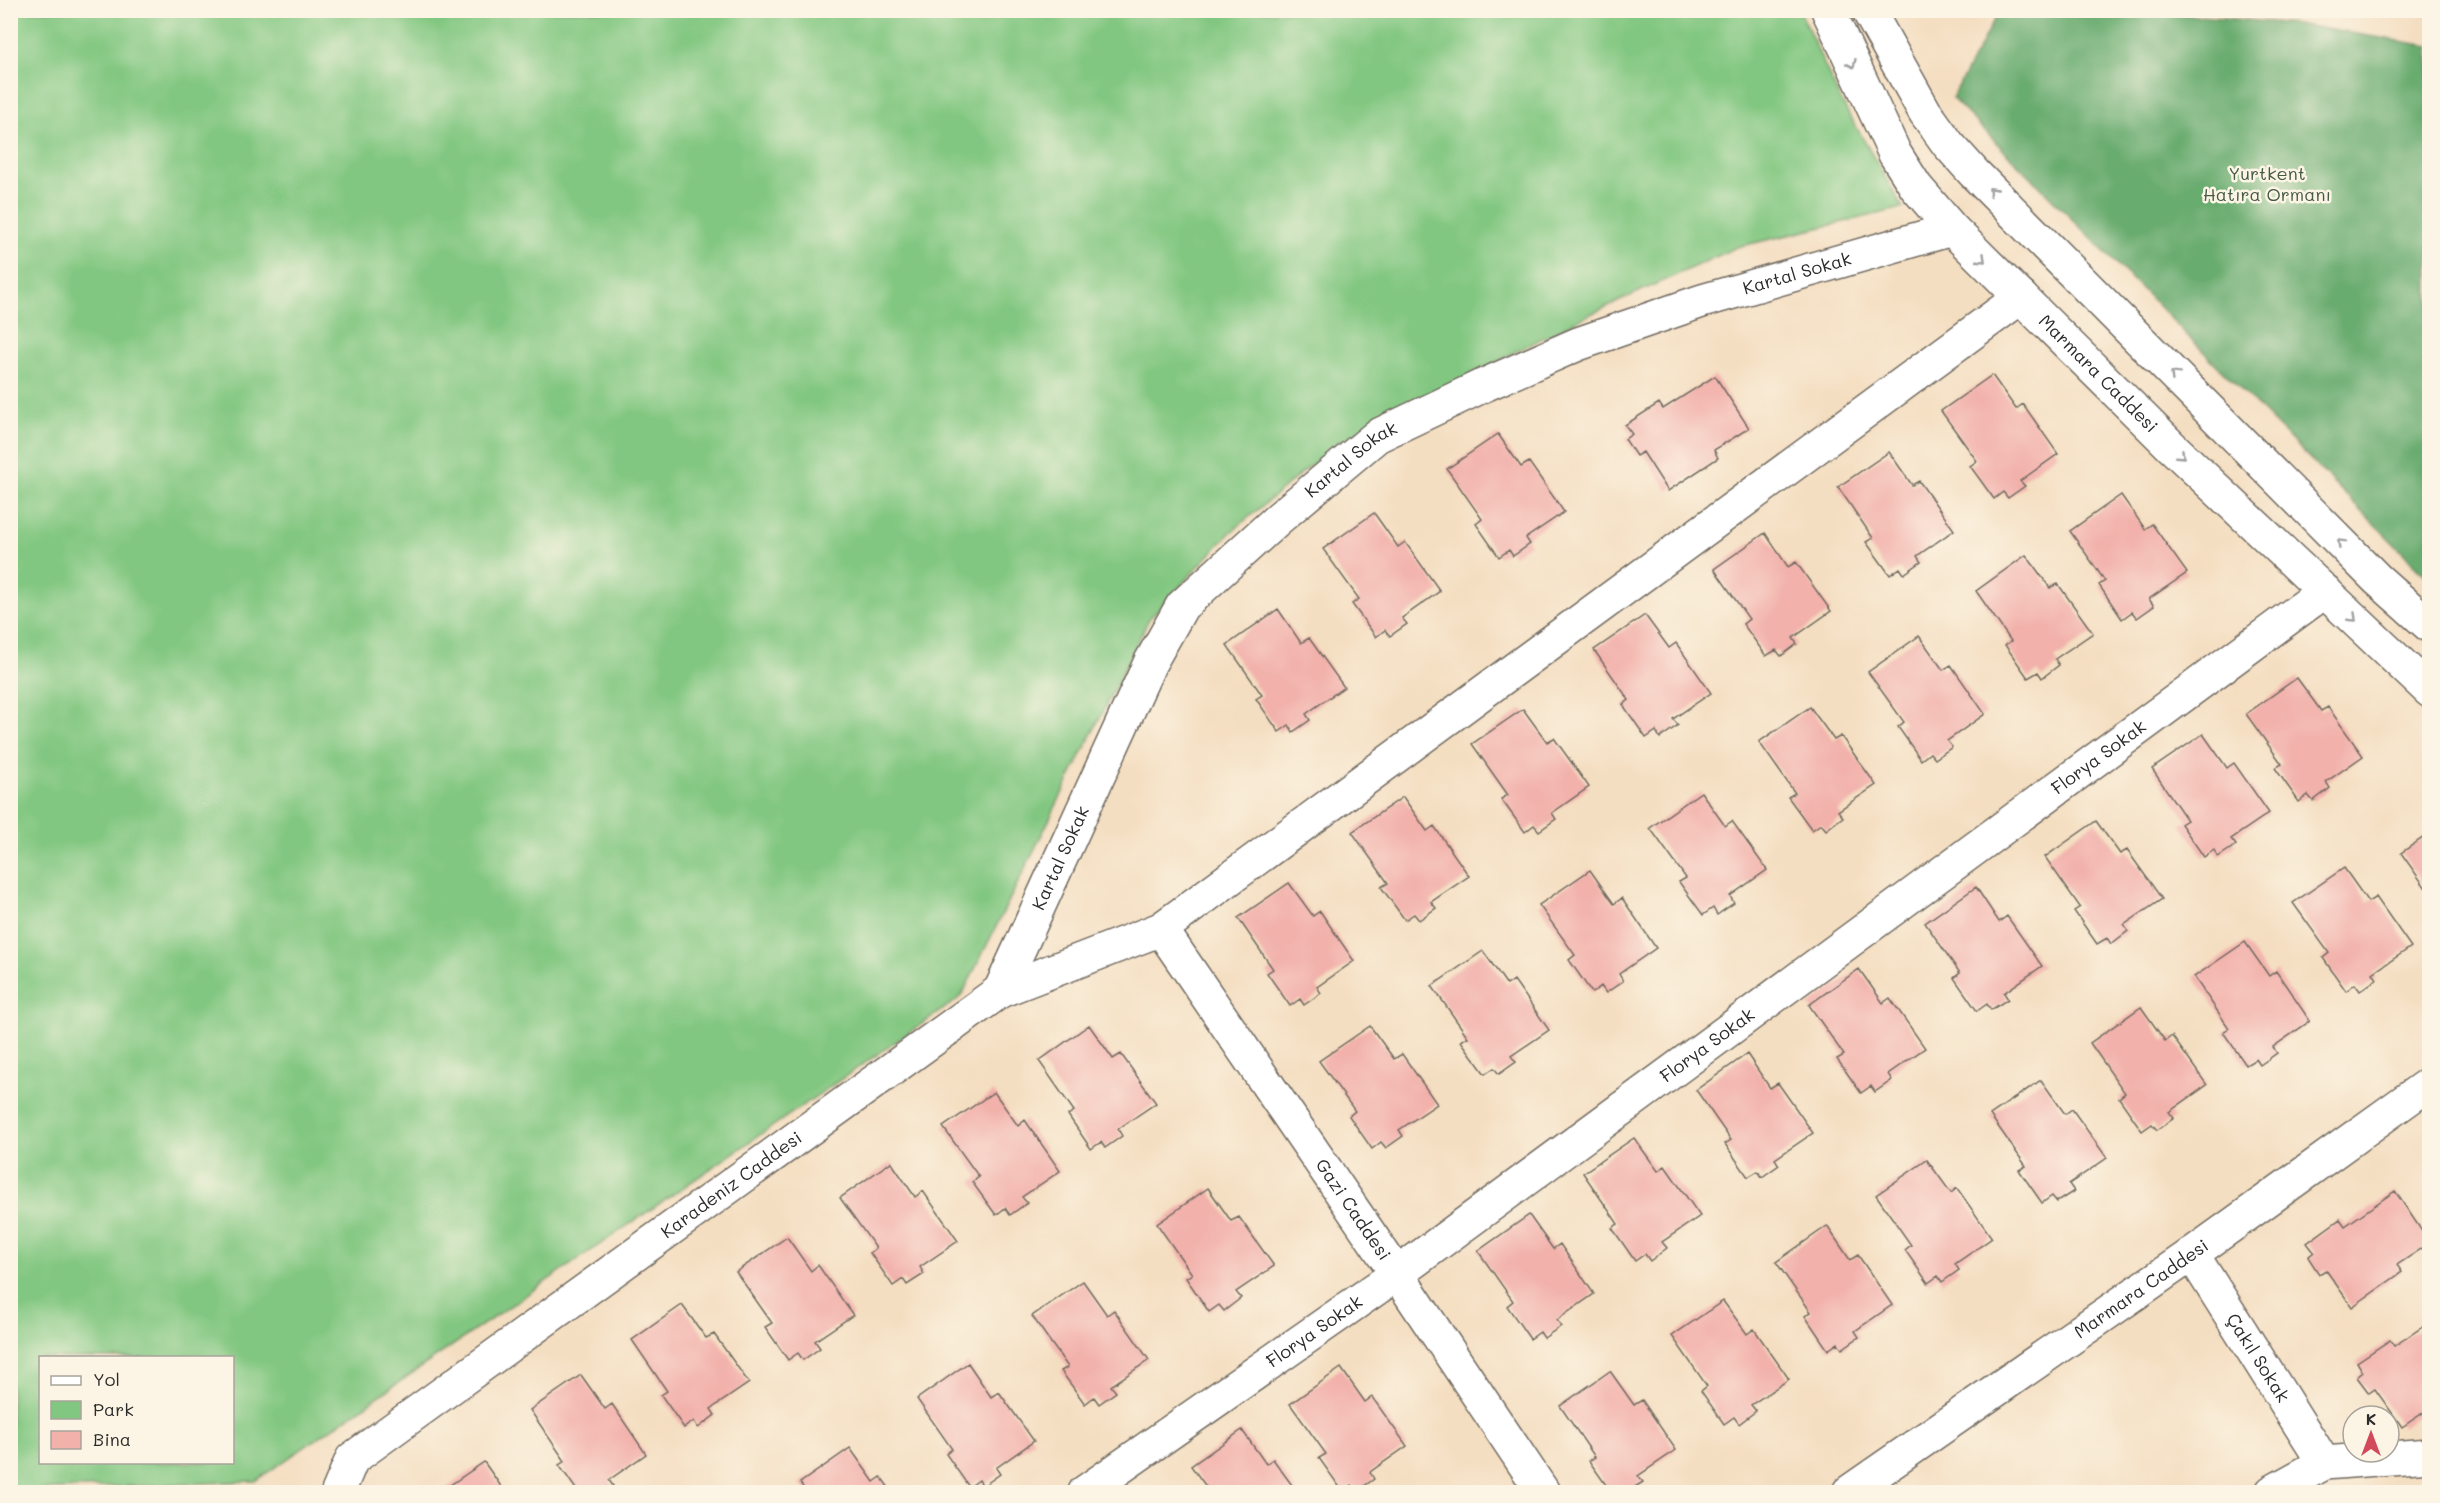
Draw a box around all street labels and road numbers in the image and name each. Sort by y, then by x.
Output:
street label: Kartal Sokak [1740,246,1854,300]
street label: Marmara Caddesi [2034,309,2164,437]
street label: Kartal Sokak [1299,415,1401,503]
street label: Florya Sokak [2046,714,2150,800]
street label: Kartal Sokak [1026,802,1094,914]
street label: Florya Sokak [1655,1002,1759,1088]
street label: Karadeniz Caddesi [656,1125,806,1243]
street label: Gazi Caddesi [1311,1154,1397,1265]
street label: Marmara Caddesi [2069,1233,2213,1343]
street label: Florya Sokak [1261,1289,1367,1373]
street label: Çakıl Sokak [2221,1308,2296,1406]

